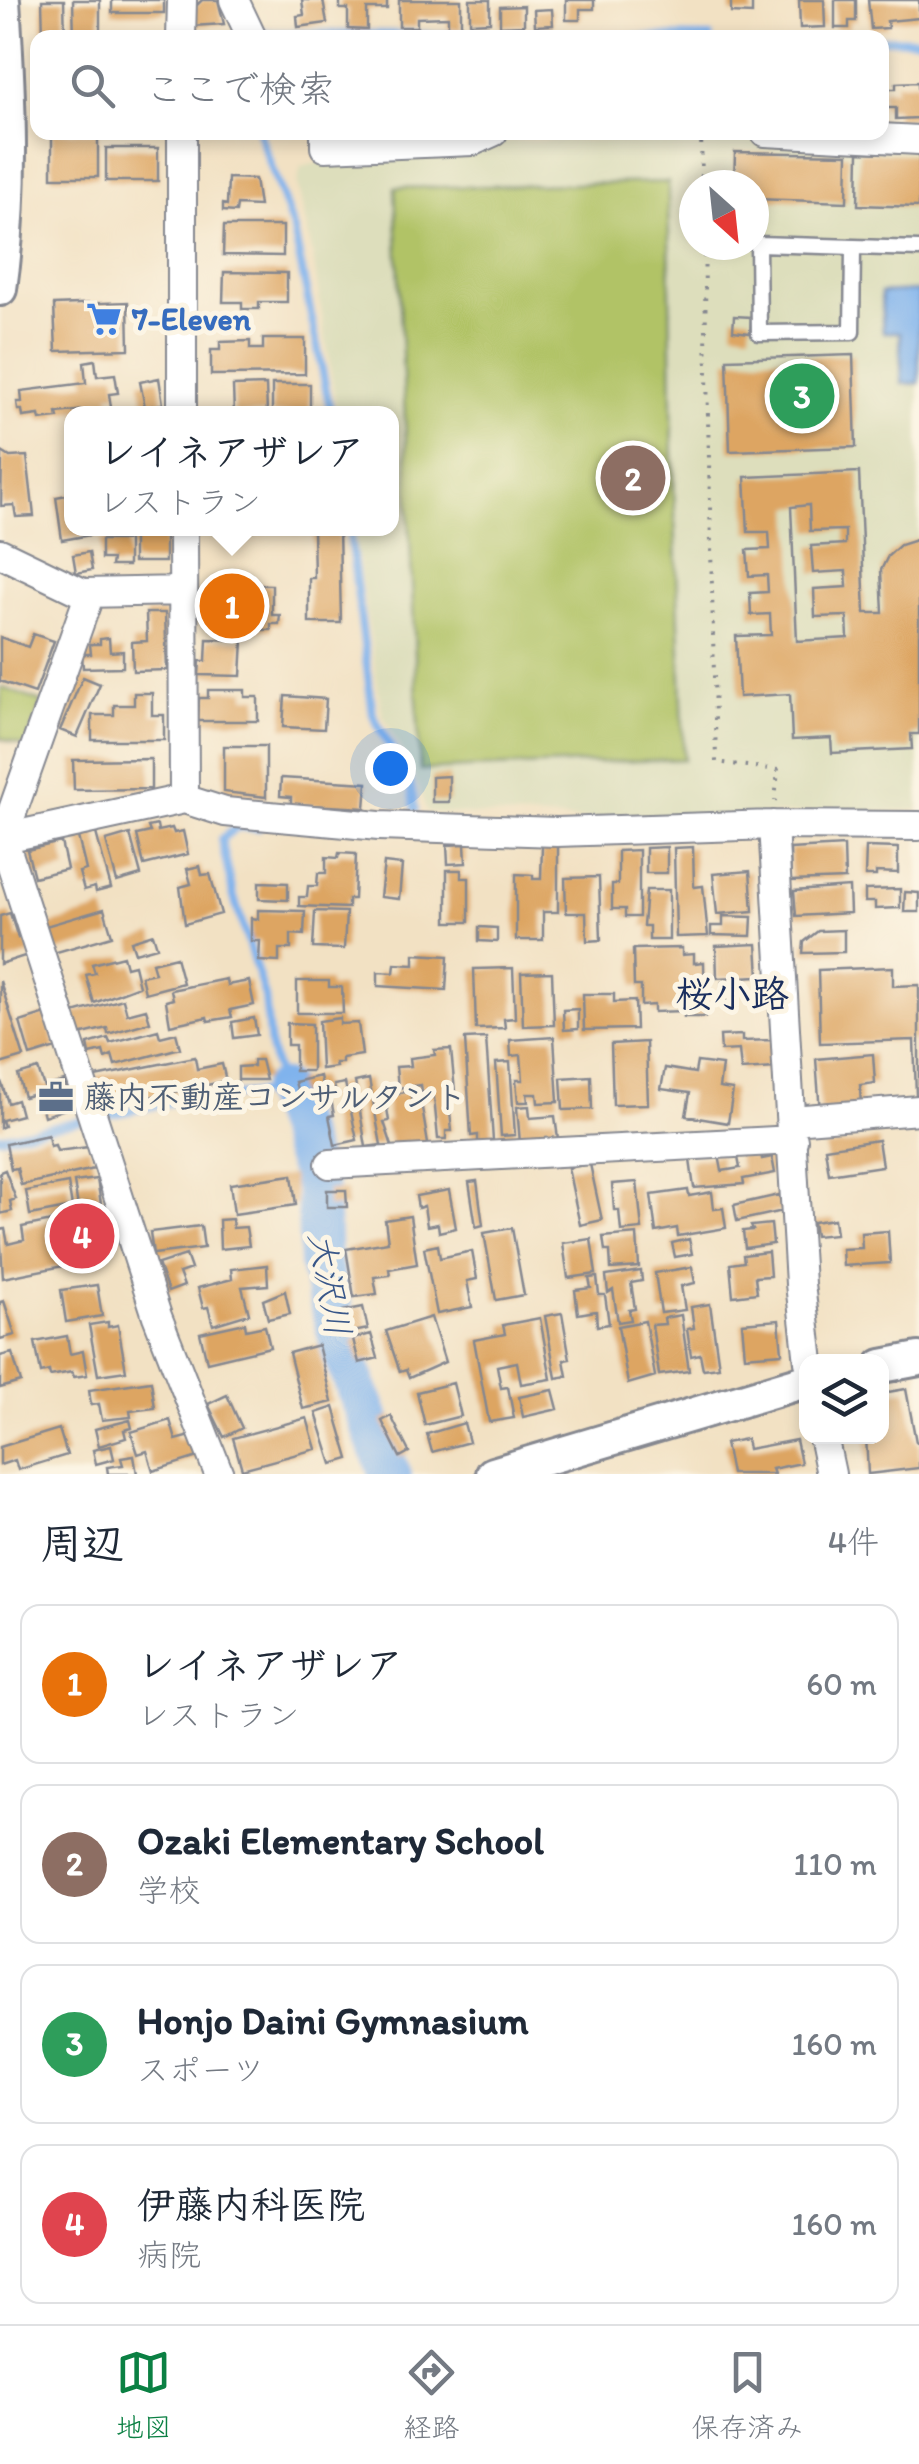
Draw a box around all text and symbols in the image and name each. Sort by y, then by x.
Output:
search box [30,30,889,140]
icon: search [65,58,120,113]
text: ここで検索 [145,66,335,112]
north arrow [679,170,769,260]
supermarket icon: 7-Eleven [85,300,123,338]
place label: 7-Eleven [131,300,252,338]
pin: 3 [770,358,834,434]
popup [64,406,399,536]
text: レイネアザレア [98,429,365,475]
pin: 2 [600,440,666,516]
text: レストラン [98,483,261,521]
pin: 1 [200,568,264,644]
your location [365,743,416,794]
district label: 桜小路 [675,971,789,1017]
office icon: 藤内不動産コンサルタント [37,1078,75,1116]
place label: 藤内不動産コンサルタント [84,1078,467,1116]
pin: 4 [49,1198,114,1274]
water label: 大沢川 [300,1229,360,1339]
map controls [799,1354,889,1444]
button: layers [799,1354,889,1444]
text: 周辺 [40,1518,124,1569]
text: 4件 [828,1523,879,1561]
text: レイネアザレア [137,1642,403,1688]
text: 1 [67,1665,82,1703]
text: 60 m [806,1665,877,1703]
text: レストラン [137,1696,300,1734]
text: Ozaki Elementary School [137,1818,544,1864]
text: 2 [66,1845,83,1883]
text: 110 m [793,1845,877,1883]
text: 学校 [137,1871,201,1909]
text: Honjo Daini Gymnasium [137,1998,529,2044]
text: 3 [66,2025,83,2063]
text: 160 m [791,2025,877,2063]
text: スポーツ [137,2051,264,2089]
text: 伊藤内科医院 [137,2182,365,2228]
text: 4 [65,2205,84,2243]
text: 160 m [791,2205,877,2243]
text: 病院 [137,2236,201,2274]
tab: 地図 [116,2345,172,2445]
tab: 経路 [403,2345,459,2445]
tab: 保存済み [691,2345,803,2445]

